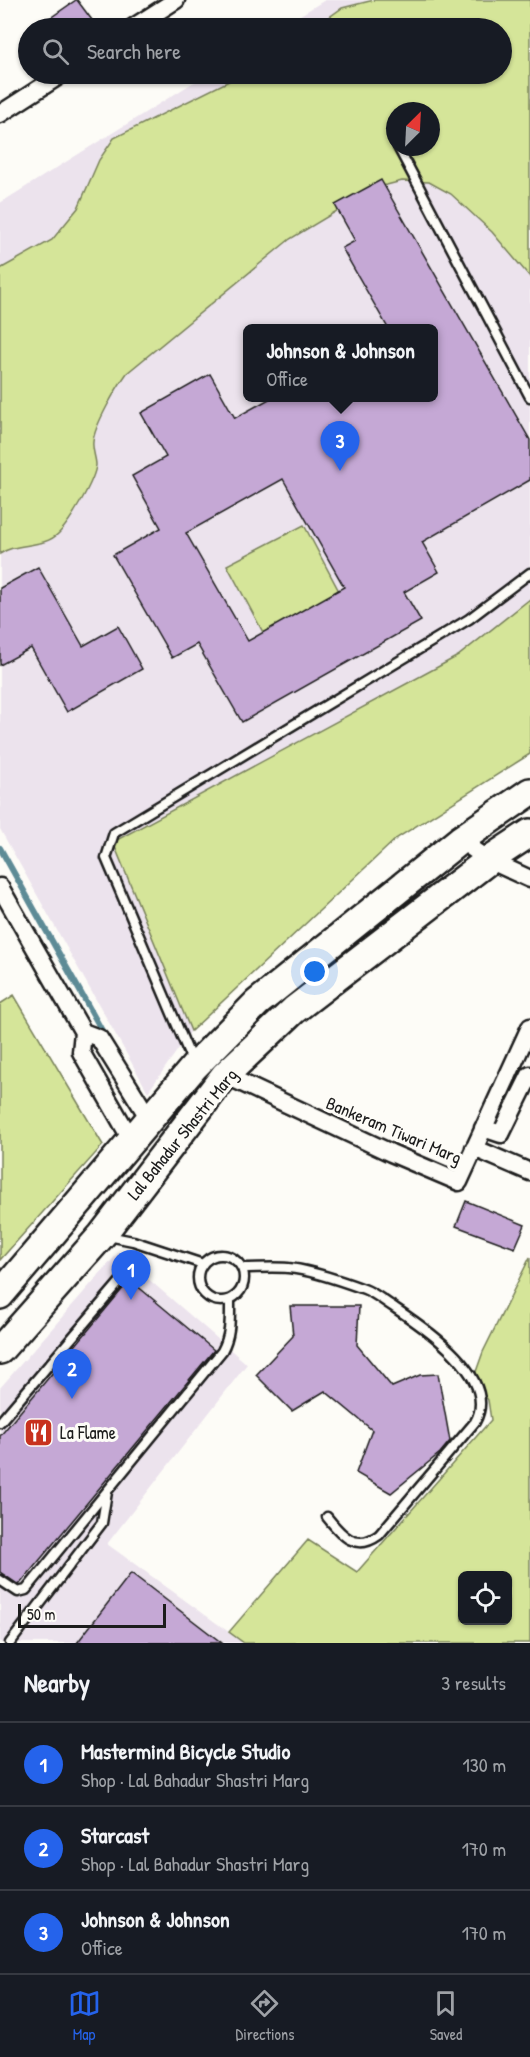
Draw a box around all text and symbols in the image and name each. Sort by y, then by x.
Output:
search box [18,18,512,84]
icon: search [39,35,72,68]
text: Search here [87,36,181,66]
north arrow [386,102,440,156]
popup [243,324,438,402]
text: Johnson & Johnson [266,335,415,365]
text: Office [266,365,308,392]
pin: 3 [320,422,360,471]
your location [300,957,329,986]
street label: Lal Bahadur Shastri Marg [121,1063,243,1205]
street label: Bankeram Tiwari Marg [322,1090,466,1170]
pin: 1 [112,1250,150,1300]
pin: 2 [52,1350,92,1399]
restaurant icon: La Flame [23,1416,55,1448]
place label: La Flame [60,1420,116,1445]
map controls [458,1571,512,1625]
button: locate [458,1571,512,1625]
scale bar [18,1601,166,1628]
text: 50 m [27,1603,56,1625]
text: Nearby [24,1665,90,1700]
text: 3 results [441,1669,506,1696]
text: Mastermind Bicycle Studio [81,1736,290,1766]
text: 1 [40,1751,47,1778]
text: 130 m [463,1751,506,1778]
text: Shop · Lal Bahadur Shastri Marg [81,1766,309,1793]
text: Starcast [81,1820,149,1850]
text: 2 [39,1835,48,1862]
text: 170 m [462,1835,506,1862]
text: Shop · Lal Bahadur Shastri Marg [81,1850,309,1877]
text: Johnson & Johnson [81,1904,230,1934]
text: 3 [39,1919,48,1946]
text: 170 m [462,1919,506,1946]
text: Office [81,1934,123,1961]
tab: Map [68,1987,101,2045]
tab: Directions [236,1987,294,2045]
tab: Saved [429,1987,462,2045]

